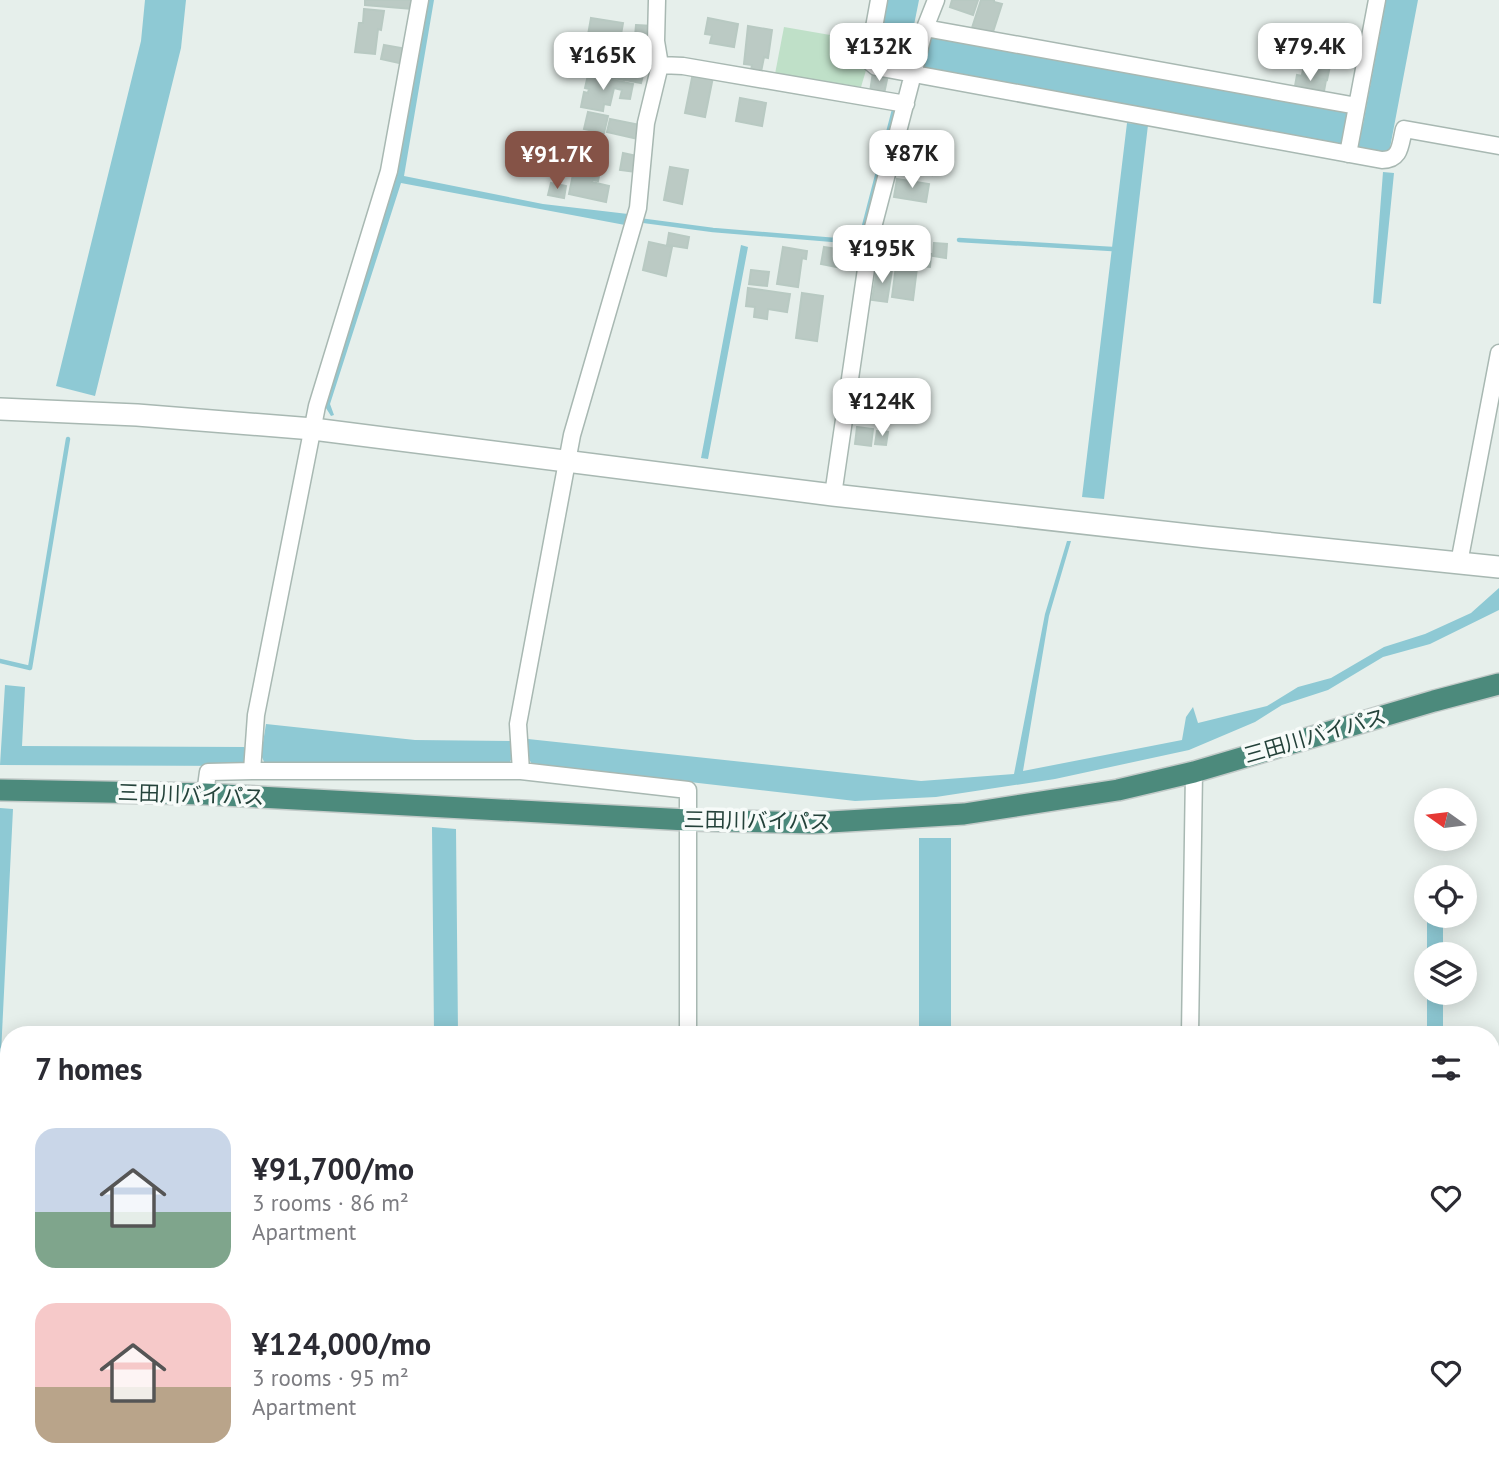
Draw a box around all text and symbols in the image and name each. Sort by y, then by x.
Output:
pin: ¥132K [830,24,928,83]
pin: ¥79.4K [1253,24,1367,83]
text: ¥132K [846,31,912,60]
text: ¥79.4K [1274,31,1346,60]
pin: ¥165K [554,32,652,92]
text: ¥165K [570,40,636,69]
pin: ¥87K [871,130,953,190]
pin: ¥91.7K [500,132,614,191]
text: ¥87K [885,138,939,167]
text: ¥91.7K [521,139,593,168]
pin: ¥195K [833,226,931,285]
text: ¥195K [849,233,915,262]
pin: ¥124K [833,378,931,438]
text: ¥124K [849,386,915,415]
street label: 三田川バイパス [1241,702,1389,769]
street label: 三田川バイパス [117,778,265,811]
north arrow [1414,788,1477,850]
map controls [1414,788,1477,1005]
street label: 三田川バイパス [683,806,831,835]
button: locate [1414,865,1477,928]
button: layers [1414,942,1477,1005]
text: 7 homes [35,1049,143,1088]
icon: filters [1427,1049,1465,1087]
text: ¥91,700/mo [252,1149,414,1188]
icon: home [91,1156,175,1240]
icon: heart [1427,1179,1465,1217]
text: 3 rooms · 86 m² [252,1188,409,1217]
text: Apartment [252,1217,356,1246]
text: ¥124,000/mo [252,1324,431,1363]
icon: home [91,1331,175,1415]
icon: heart [1427,1354,1465,1392]
text: 3 rooms · 95 m² [252,1363,409,1392]
text: Apartment [252,1392,356,1421]

